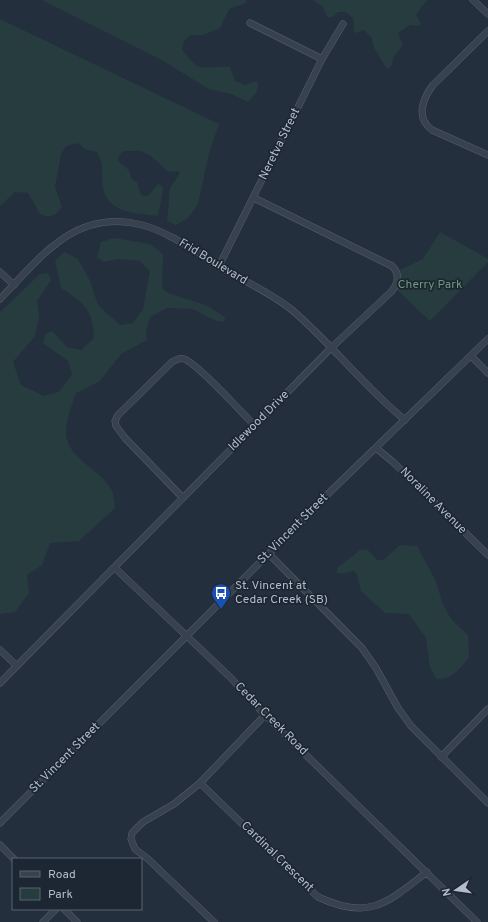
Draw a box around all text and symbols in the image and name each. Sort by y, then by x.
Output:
street label: Neretva Street [256,105,304,183]
street label: Frid Boulevard [176,235,250,289]
park label: Cherry Park [398,277,462,293]
street label: Idlewood Drive [225,387,293,455]
street label: Noraline Avenue [396,464,470,538]
street label: St. Vincent Street [254,490,332,568]
place label: St. Vincent at Cedar Creek (SB) [235,578,328,608]
bus stop icon: St. Vincent at Cedar Creek (SB) [210,582,232,610]
street label: Cedar Creek Road [231,679,311,759]
street label: St. Vincent Street [26,719,104,797]
street label: Cardinal Crescent [237,818,317,896]
legend [12,858,142,910]
text: Road [48,867,76,883]
north arrow [436,870,476,910]
text: Park [48,887,73,903]
text: N [440,887,455,897]

